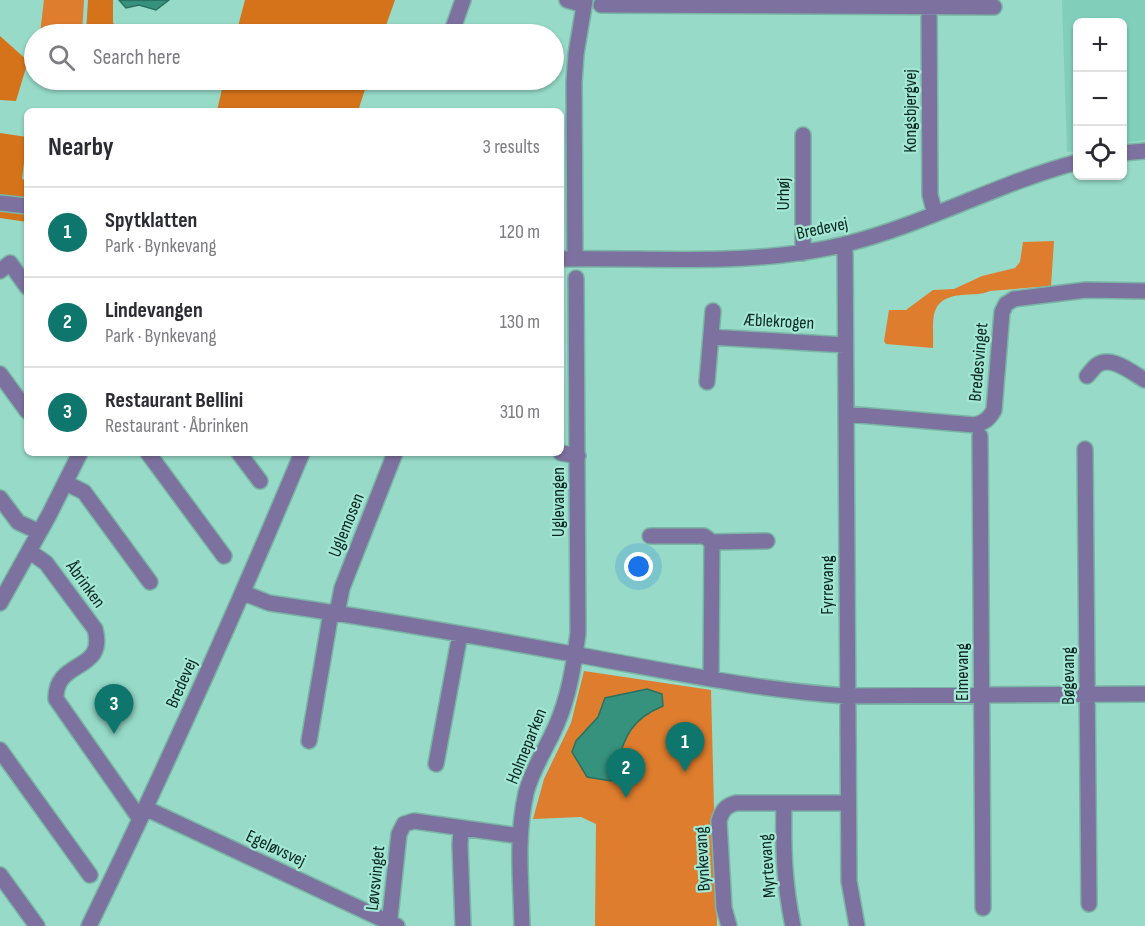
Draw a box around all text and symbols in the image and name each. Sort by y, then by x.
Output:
map controls [1073,18,1127,180]
button: + [1073,18,1127,72]
search box [24,24,564,90]
icon: search [45,41,78,74]
text: Search here [93,44,180,71]
street label: Kongsbjergvej [900,69,921,153]
button: − [1073,72,1127,126]
button: locate [1073,126,1127,180]
text: Nearby [48,132,114,163]
text: 3 results [483,135,540,159]
street label: Urhøj [773,178,794,210]
text: Spytklatten [105,207,197,234]
street label: Bredevej [794,213,850,244]
text: 1 [64,220,71,244]
text: 120 m [500,220,540,244]
text: Park · Bynkevang [105,234,217,258]
text: Lindevangen [105,297,203,324]
street label: Æblekrogen [742,309,815,334]
text: 2 [63,310,72,334]
text: 130 m [500,310,540,334]
street label: Bredesvinget [965,321,992,402]
text: Park · Bynkevang [105,324,217,348]
text: Restaurant Bellini [105,387,243,414]
text: 3 [63,400,72,424]
text: 310 m [500,400,540,424]
text: Restaurant · Åbrinken [105,414,249,438]
street label: Uglevangen [548,467,569,537]
street label: Uglemosen [324,490,369,560]
your location [624,552,653,581]
street label: Fyrrevang [817,555,838,615]
street label: Åbrinken [61,556,110,612]
street label: Elmevang [952,643,973,701]
street label: Bøgevang [1058,647,1079,705]
street label: Bredevej [161,655,202,711]
pin: 3 [94,684,134,734]
street label: Holmeparken [502,705,551,787]
pin: 1 [666,722,704,772]
pin: 2 [606,748,646,798]
street label: Egeløvsvej [243,826,309,871]
street label: Bynkevang [690,826,715,892]
street label: Myrtevang [755,833,780,899]
street label: Løvsvinget [362,844,389,911]

